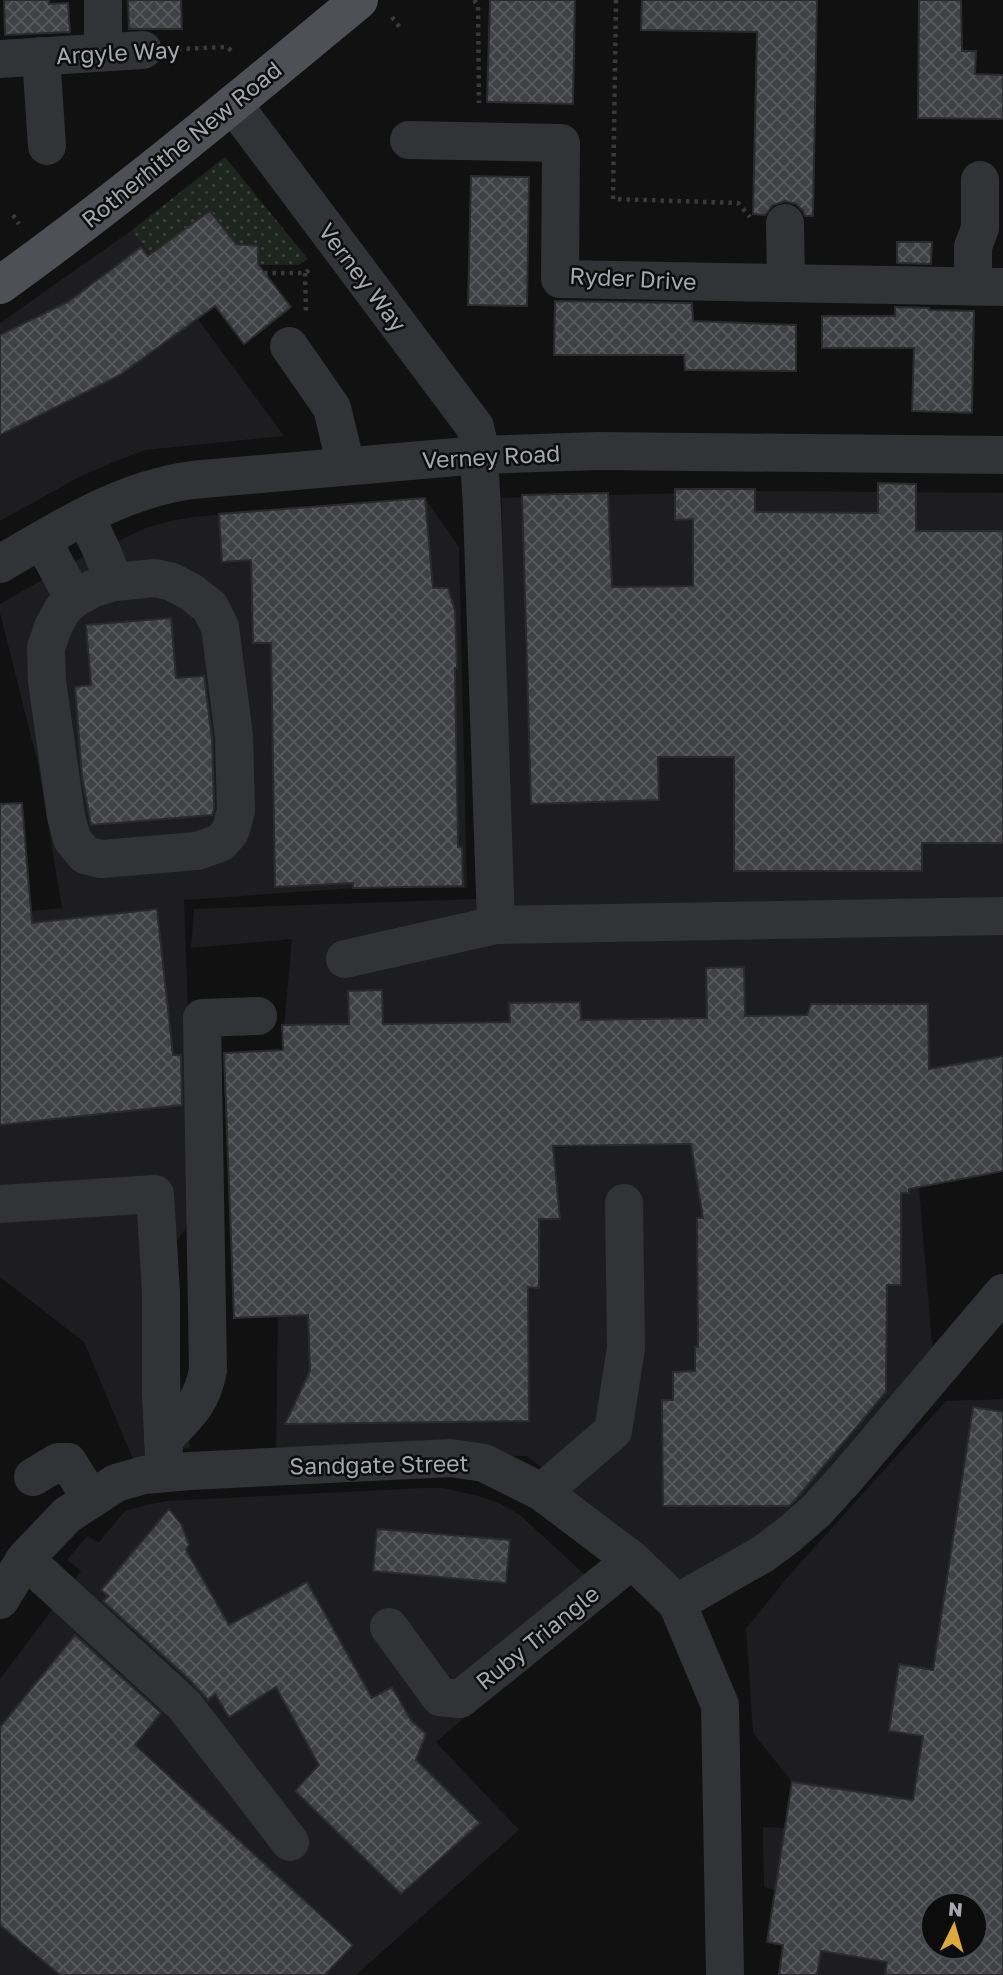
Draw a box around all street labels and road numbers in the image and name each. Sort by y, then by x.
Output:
street label: Argyle Way [55,35,181,69]
street label: Rotherhithe New Road [75,55,287,233]
street label: Verney Way [313,217,413,337]
street label: Ryder Drive [569,261,697,295]
street label: Verney Road [421,438,561,474]
street label: Sandgate Street [289,1448,469,1480]
street label: Ruby Triangle [470,1579,604,1695]

